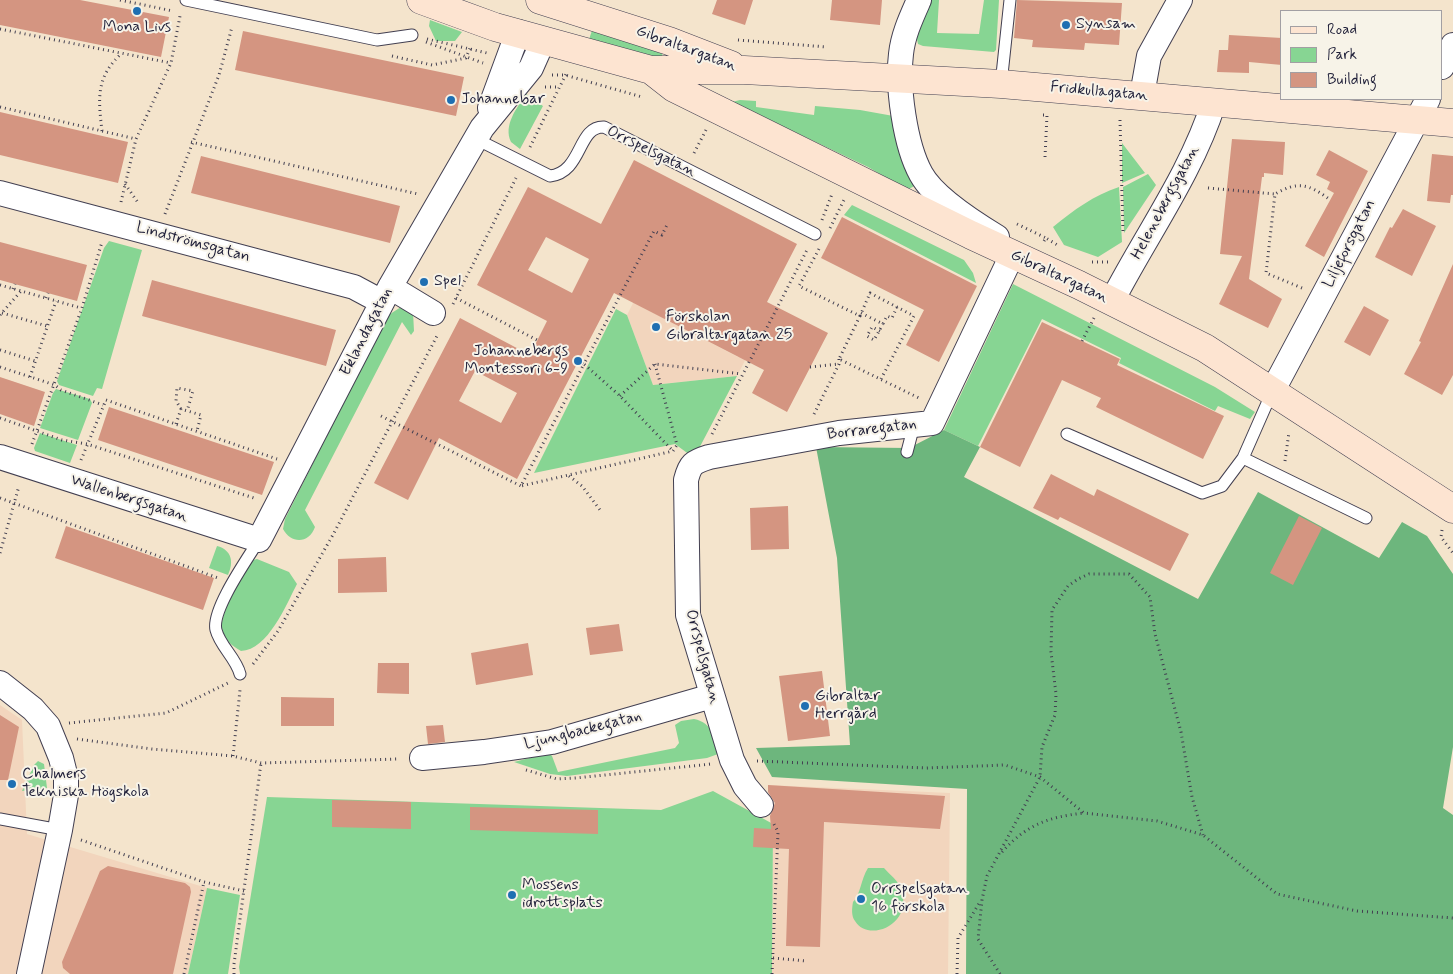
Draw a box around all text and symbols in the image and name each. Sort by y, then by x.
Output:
marker: Mona Livs [131,5,143,17]
legend [1280,10,1443,100]
place label: Synsam [1076,15,1136,35]
place label: Mona Livs [103,18,171,38]
marker: Synsam [1060,19,1072,31]
text: Road [1327,20,1357,40]
street label: Gibraltargatan [633,22,739,76]
text: Park [1327,45,1357,65]
text: Building [1327,70,1377,90]
street label: Fridkullagatan [1049,78,1149,106]
place label: Johannebar [461,90,545,110]
marker: Johannebar [445,94,457,106]
street label: Orrspelsgatan [603,122,699,182]
street label: Helenebergsgatan [1128,143,1204,263]
street label: Liljeforsgatan [1320,197,1380,291]
street label: Lindströmsgatan [134,219,252,267]
street label: Gibraltargatan [1007,246,1111,308]
place label: Spel [434,272,461,292]
marker: Spel [418,276,430,288]
street label: Eklandagatan [337,285,397,379]
place label: Förskolan Gibraltargatan 25 [666,308,792,346]
marker: Förskolan Gibraltargatan 25 [650,321,662,333]
place label: Johannebergs Montessori 6-9 [465,342,568,380]
marker: Johannebergs Montessori 6-9 [572,355,584,367]
street label: Borraregatan [826,415,918,445]
street label: Wallenbergsgatan [68,471,190,527]
street label: Orrspelsgatan [680,608,724,706]
place label: Gibraltar Herrgård [815,687,880,725]
marker: Gibraltar Herrgård [799,700,811,712]
street label: Ljungbackegatan [522,707,644,755]
place label: Chalmers Tekniska Högskola [22,765,149,803]
marker: Chalmers Tekniska Högskola [6,778,18,790]
place label: Mossens idrottsplats [522,876,603,914]
place label: Orrspelsgatan 16 förskola [871,880,968,918]
marker: Mossens idrottsplats [506,889,518,901]
marker: Orrspelsgatan 16 förskola [855,893,867,905]

